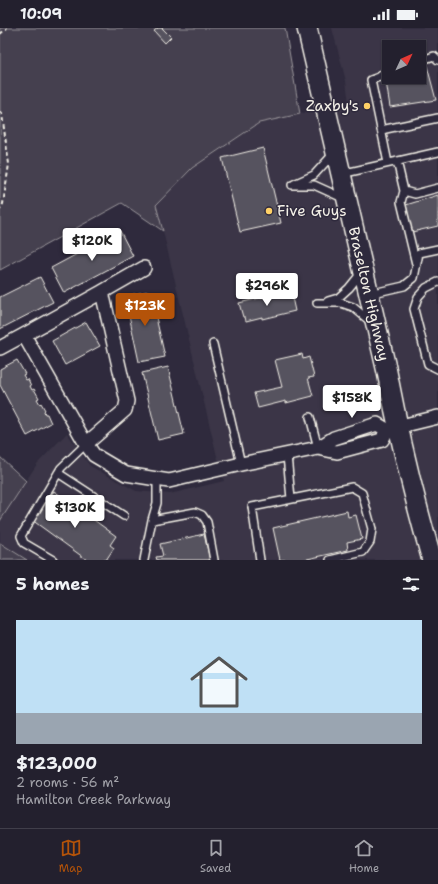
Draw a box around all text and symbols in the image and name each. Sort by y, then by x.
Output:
text: 10:09 [20,4,62,24]
north arrow [382,40,426,84]
map controls [382,40,426,84]
place label: Zaxby's [306,96,359,116]
marker: Zaxby's [362,101,372,111]
place label: Five Guys [277,201,347,221]
marker: Five Guys [264,206,274,216]
street label: Braselton Highway [344,225,394,363]
pin: $120K [64,228,120,262]
text: $120K [72,232,112,249]
pin: $296K [239,273,295,307]
text: $296K [245,277,289,294]
pin: $123K [117,293,173,327]
text: $123K [125,297,165,314]
pin: $158K [324,385,380,419]
text: $158K [332,389,372,406]
pin: $130K [47,495,103,529]
text: $130K [54,499,96,516]
text: 5 homes [16,573,89,595]
icon: filters [400,573,422,595]
icon: home [183,646,255,718]
text: $123,000 [16,752,97,774]
text: 2 rooms · 56 m² [16,774,119,791]
text: Hamilton Creek Parkway [16,791,171,808]
tab: Map [59,837,82,876]
tab: Saved [200,837,231,876]
tab: Home [349,837,379,876]

